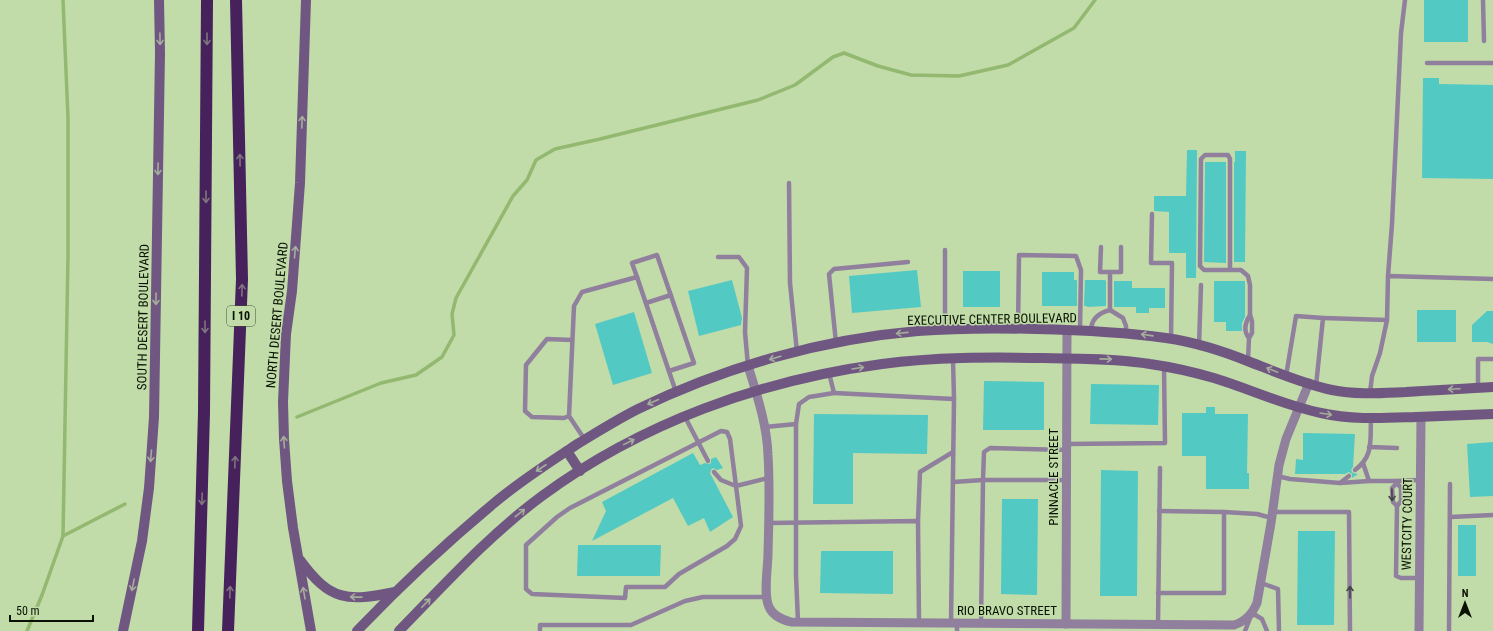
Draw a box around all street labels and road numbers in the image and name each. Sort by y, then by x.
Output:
street label: NORTH DESERT BOULEVARD [263,241,291,389]
street label: SOUTH DESERT BOULEVARD [134,244,152,390]
road number: I 10 [227,306,255,326]
street label: EXECUTIVE CENTER BOULEVARD [907,310,1077,328]
street label: PINNACLE STREET [1046,428,1061,526]
street label: WESTCITY COURT [1399,477,1415,570]
street label: RIO BRAVO STREET [957,603,1057,618]

